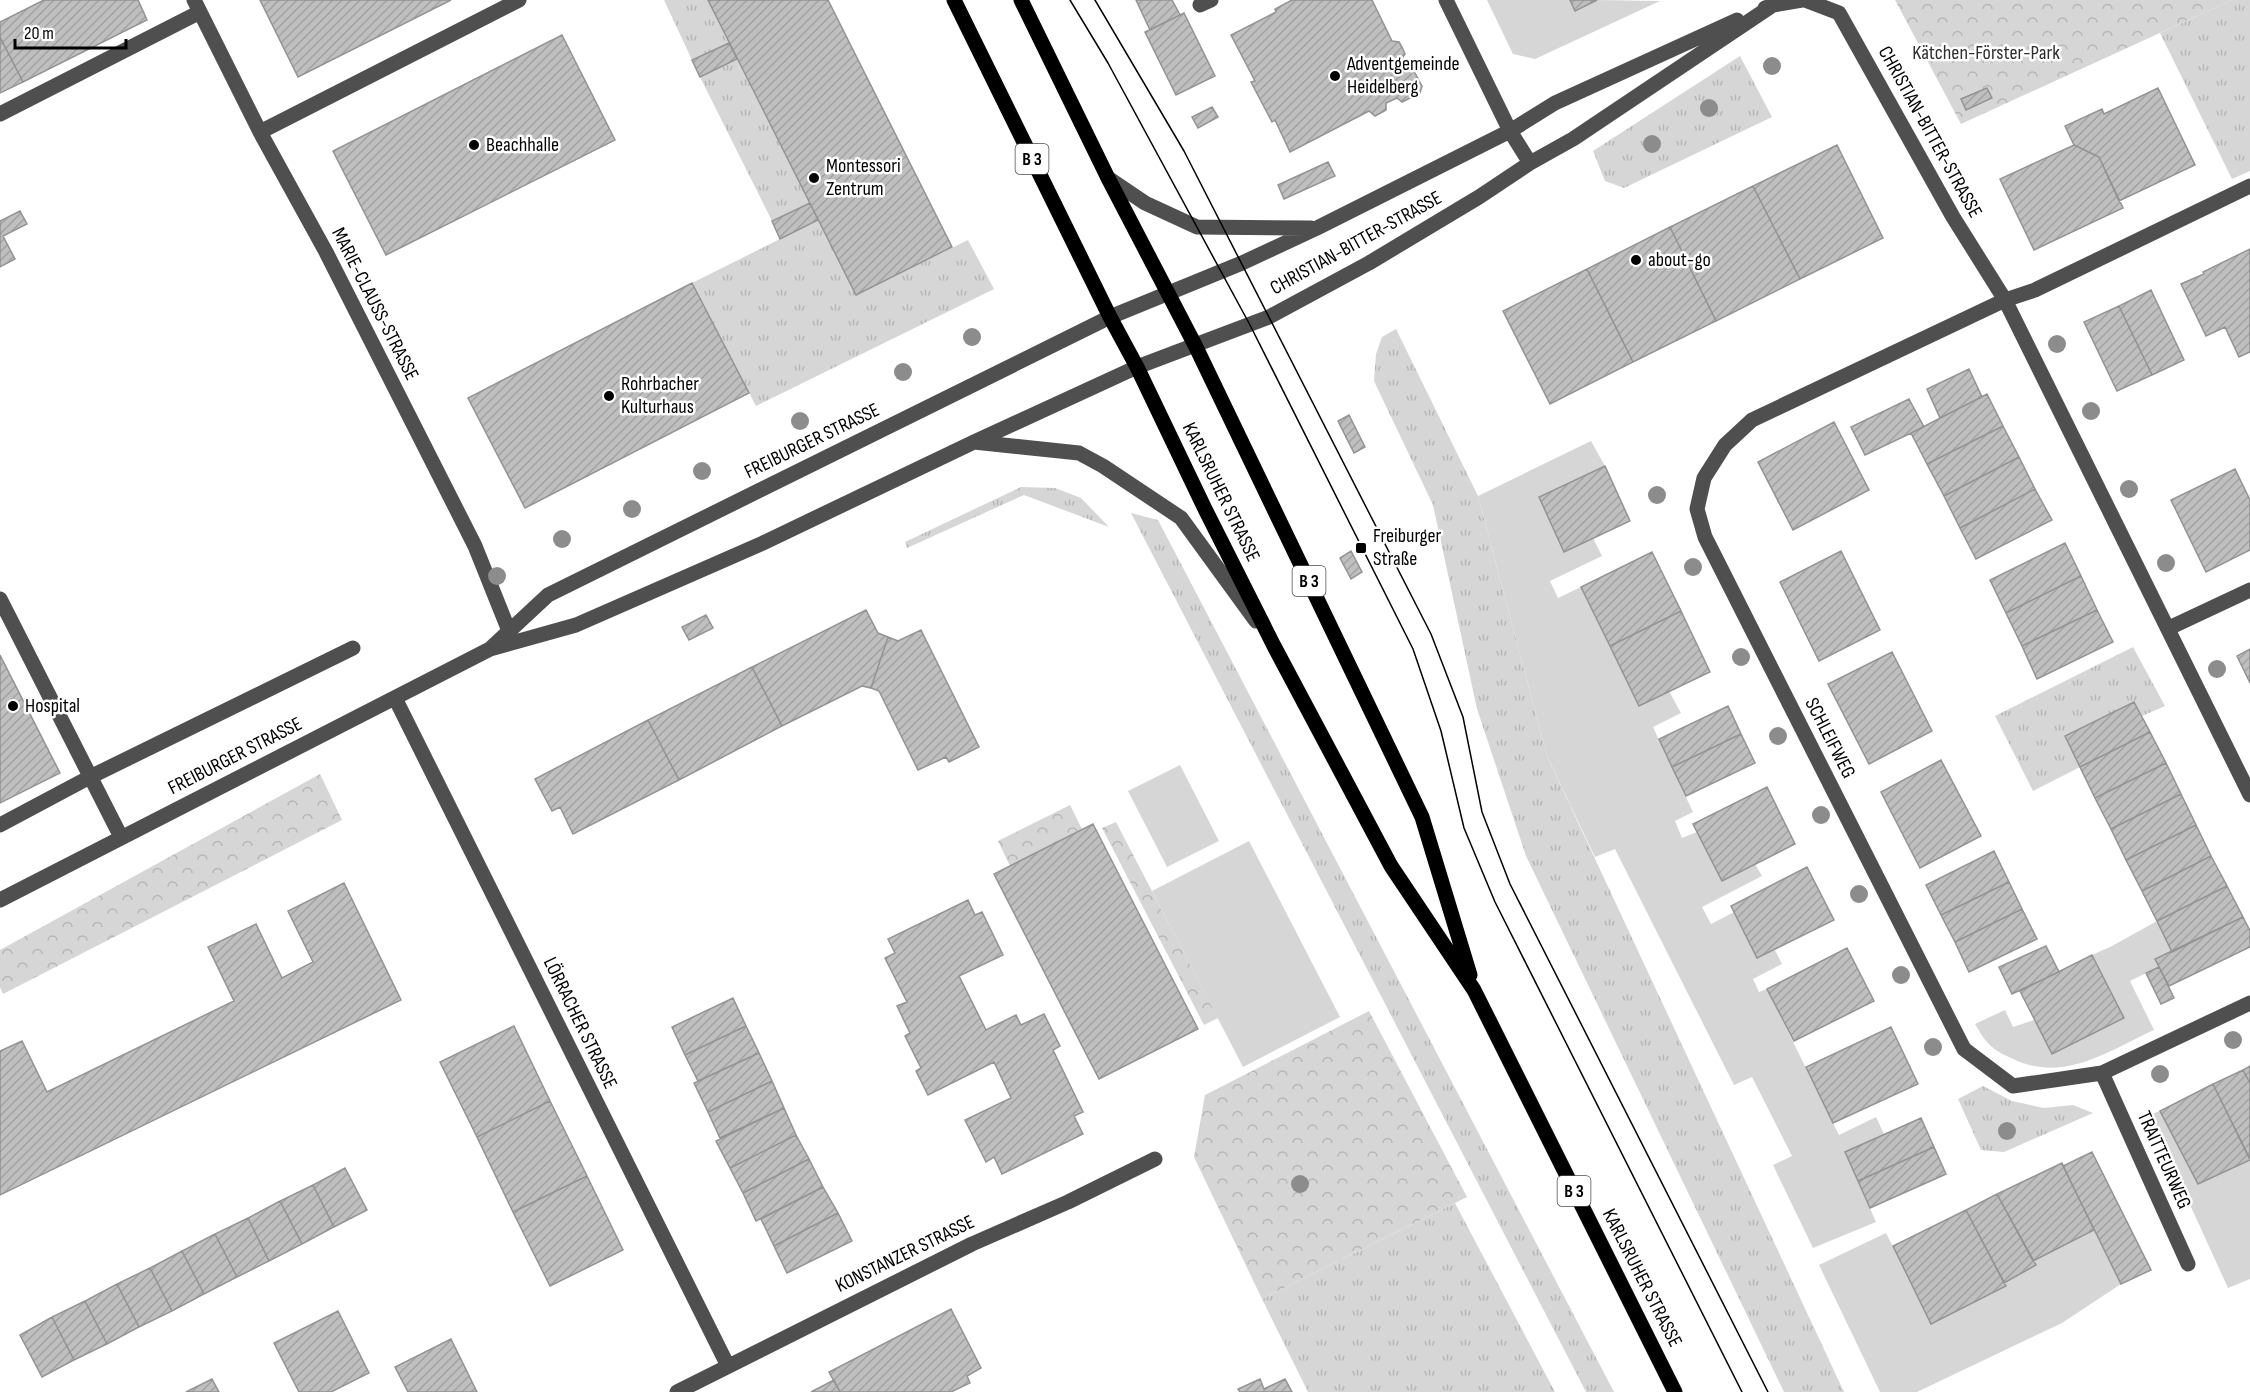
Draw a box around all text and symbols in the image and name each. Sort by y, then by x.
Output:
scale bar [15,12,126,50]
text: 20 m [24,23,54,44]
park label: Kätchen-Förster-Park [1912,41,2060,65]
street label: CHRISTIAN-BITTER-STRASSE [1873,42,1987,222]
place label: Adventgemeinde Heidelberg [1346,52,1460,99]
marker: Adventgemeinde Heidelberg [1328,69,1342,83]
place label: Beachhalle [486,133,559,157]
marker: Beachhalle [467,138,481,152]
road number: B 3 [1016,144,1048,174]
place label: Montessori Zentrum [826,154,901,201]
marker: Montessori Zentrum [807,171,821,185]
street label: CHRISTIAN-BITTER-STRASSE [1266,186,1446,300]
street label: MARIE-CLAUSS-STRASSE [326,224,424,384]
place label: about-go [1648,248,1711,272]
marker: about-go [1629,253,1643,267]
place label: Rohrbacher Kulturhaus [621,372,699,419]
marker: Rohrbacher Kulturhaus [602,389,616,403]
street label: FREIBURGER STRASSE [741,398,883,484]
street label: KARLSRUHER STRASSE [1177,418,1265,566]
place label: Freiburger Straße [1373,524,1442,571]
marker: Freiburger Straße [1354,541,1368,555]
road number: B 3 [1292,566,1326,596]
place label: Hospital [25,694,80,718]
street label: SCHLEIFWEG [1800,694,1860,782]
marker: Hospital [6,699,20,713]
street label: FREIBURGER STRASSE [164,712,306,800]
street label: LÖRRACHER STRASSE [538,953,622,1093]
street label: TRAITTEURWEG [2132,1107,2196,1213]
road number: B 3 [1558,1176,1590,1206]
street label: KARLSRUHER STRASSE [1597,1205,1687,1351]
street label: KONSTANZER STRASSE [832,1210,978,1298]

